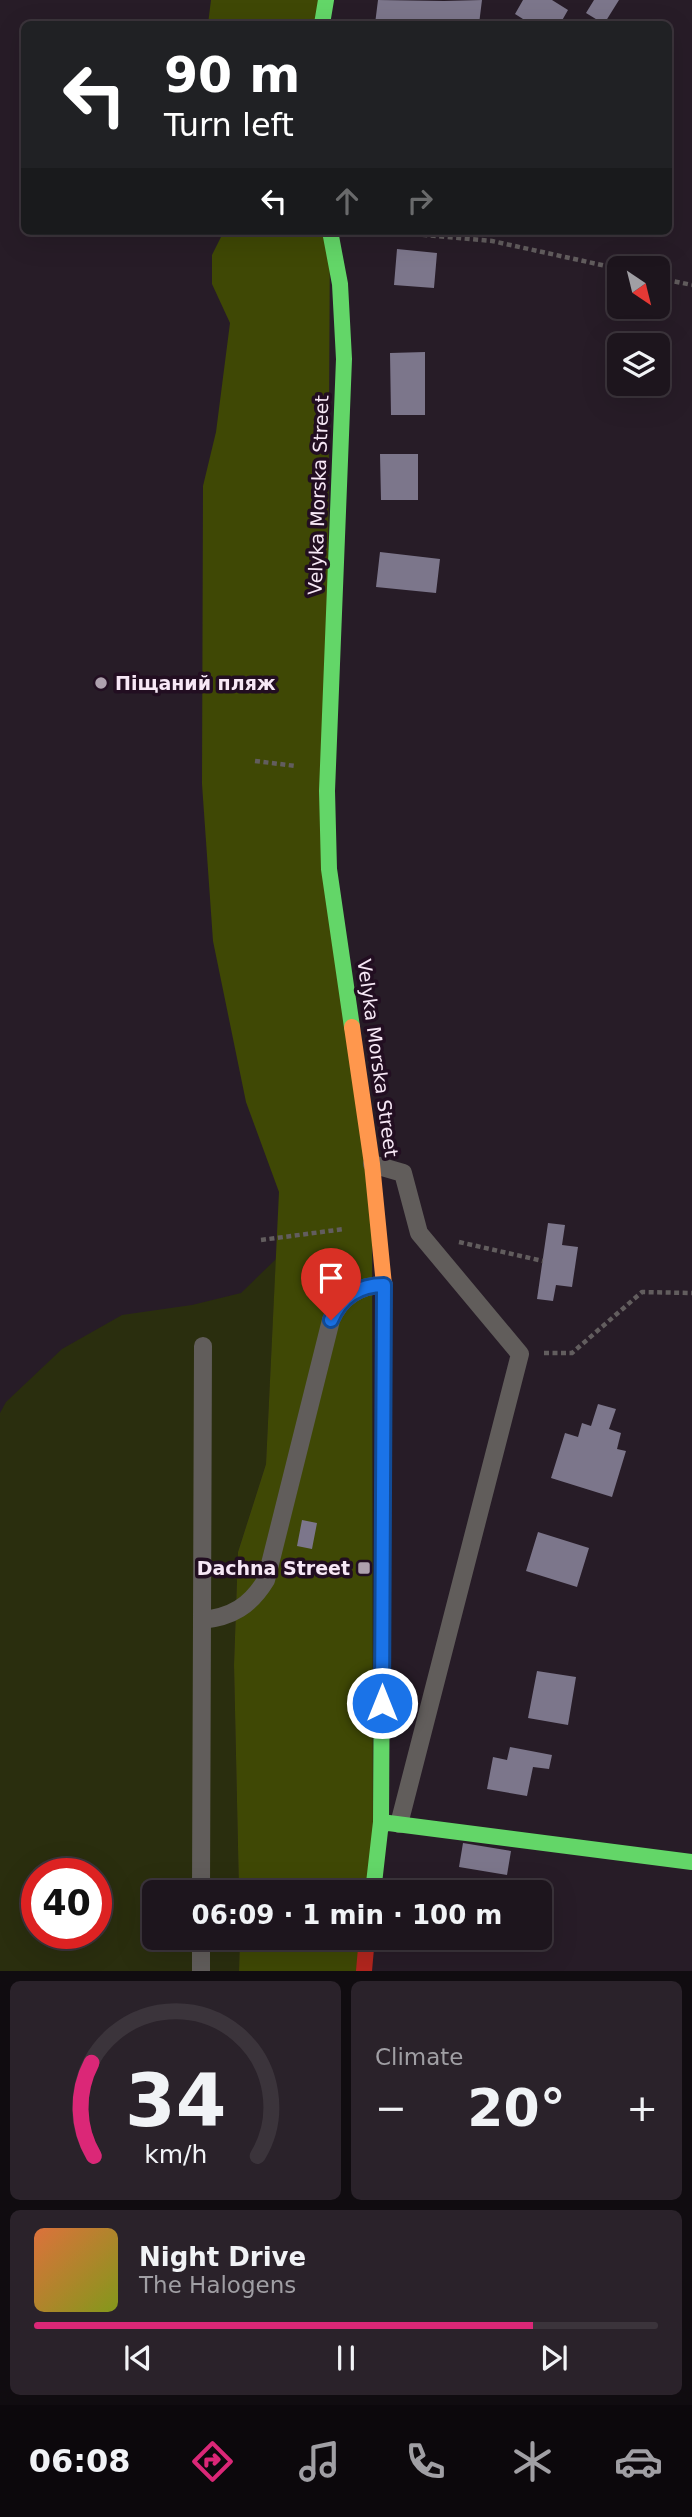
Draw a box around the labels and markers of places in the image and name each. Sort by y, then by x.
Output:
place label: Піщаний пляж [115,672,276,694]
marker: Піщаний пляж [93,675,109,691]
pin [301,1248,361,1320]
place label: Dachna Street [197,1557,350,1579]
marker: Dachna Street [356,1560,372,1576]

